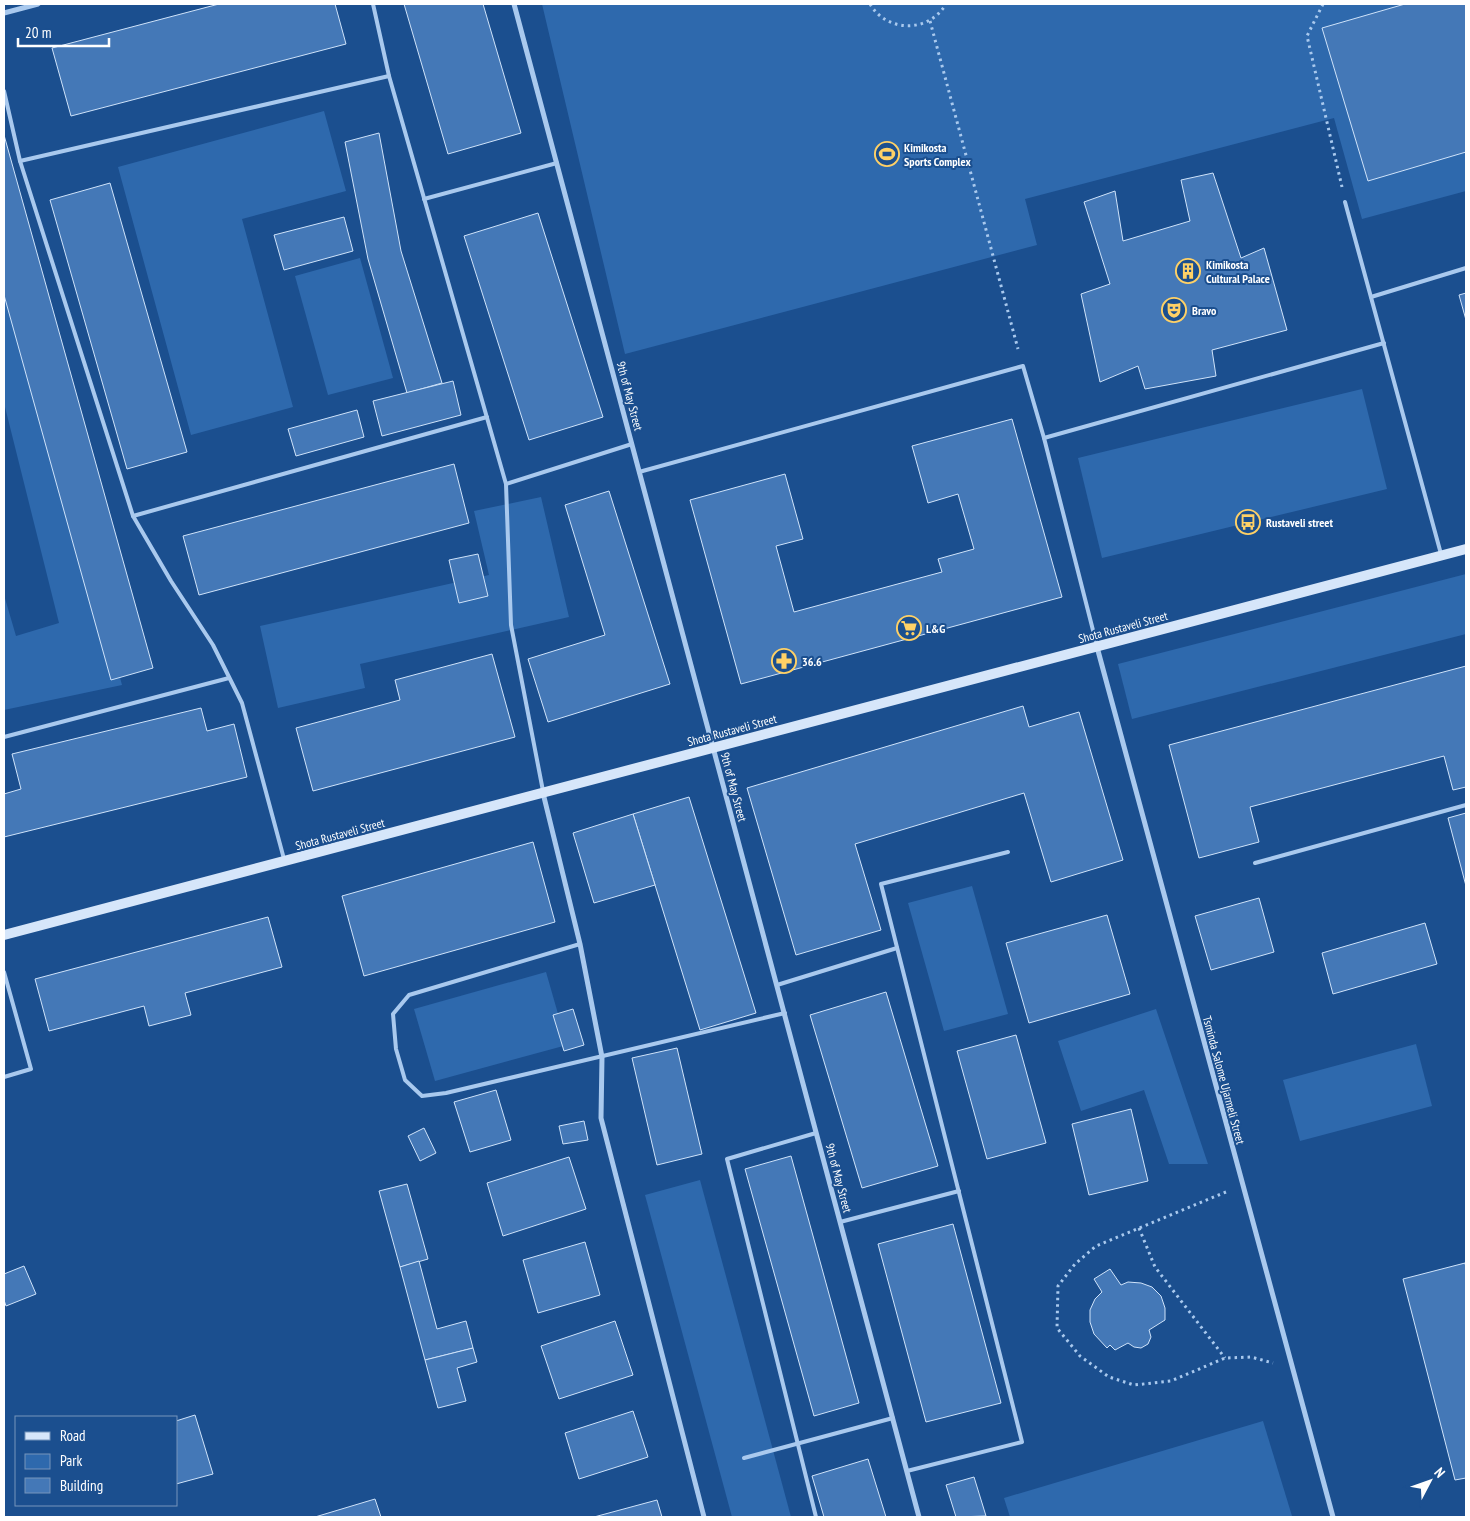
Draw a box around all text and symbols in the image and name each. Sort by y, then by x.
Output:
scale bar [18,15,109,47]
text: 20 m [25,23,51,42]
place label: Kimikosta Sports Complex [904,140,971,169]
sports icon: Kimikosta Sports Complex [874,141,900,167]
place label: Kimikosta Cultural Palace [1206,257,1270,286]
building icon: Kimikosta Cultural Palace [1175,258,1201,284]
theatre icon: Bravo [1161,297,1187,323]
place label: Bravo [1192,303,1217,318]
street label: 9th of May Street [614,360,647,433]
bus stop icon: Rustaveli street [1235,509,1261,535]
place label: Rustaveli street [1266,515,1333,530]
street label: Shota Rustaveli Street [1077,608,1170,646]
supermarket icon: L&G [896,615,922,641]
place label: L&G [926,621,945,636]
pharmacy icon: 36.6 [771,648,797,674]
place label: 36.6 [802,654,822,669]
street label: Shota Rustaveli Street [686,711,779,749]
street label: 9th of May Street [718,751,751,824]
street label: Shota Rustaveli Street [294,815,387,853]
street label: Tsminda Salome Ujarmeli Street [1200,1014,1249,1147]
street label: 9th of May Street [823,1142,856,1215]
legend [15,1416,178,1506]
text: Road [60,1426,86,1445]
text: Park [60,1451,82,1470]
north arrow [1405,1456,1455,1506]
text: N [1431,1464,1449,1481]
text: Building [60,1476,103,1495]

